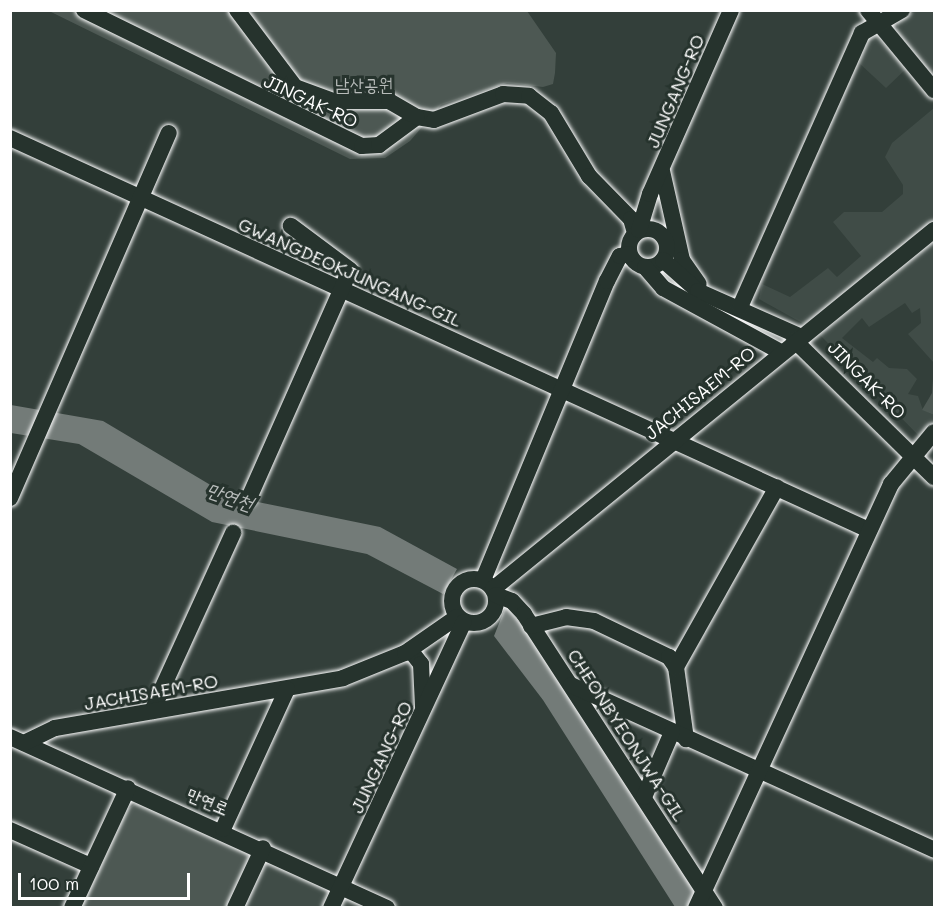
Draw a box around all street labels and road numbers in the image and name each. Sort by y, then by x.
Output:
street label: JUNGANG-RO [641,31,709,151]
street label: JINGAK-RO [261,70,361,132]
street label: GWANGDEOKJUNGANG-GIL [235,213,465,331]
street label: JINGAK-RO [824,337,910,423]
street label: JACHISAEM-RO [641,342,759,444]
street label: CHEONBYEONJWA-GIL [563,645,691,825]
street label: JACHISAEM-RO [82,670,220,714]
street label: JUNGANG-RO [346,698,416,816]
street label: 만연로 [184,783,232,819]

